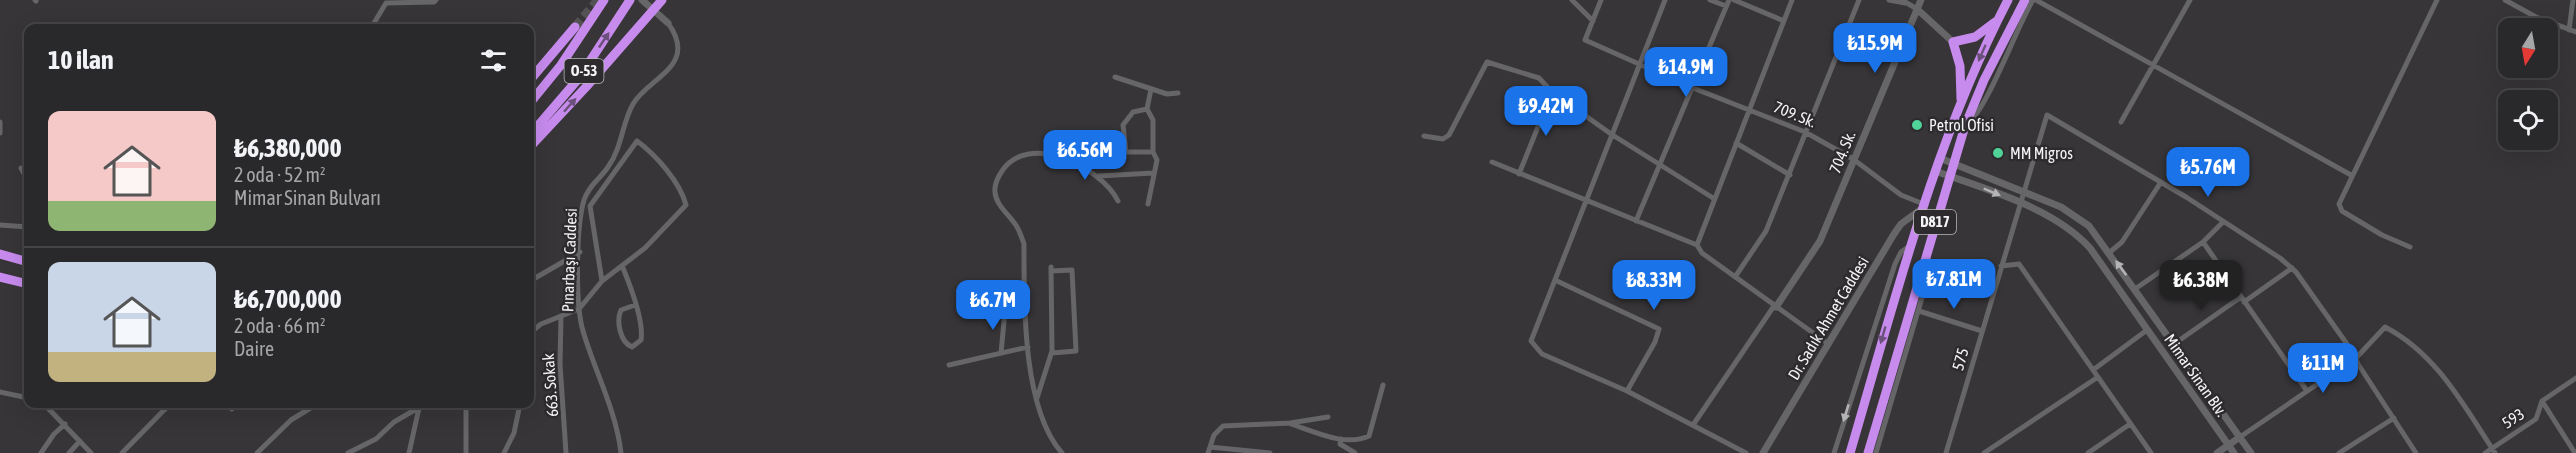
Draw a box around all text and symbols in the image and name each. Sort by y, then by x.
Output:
north arrow [2498,18,2558,78]
map controls [2498,18,2558,150]
pin: ₺15.9M [1826,23,1924,74]
text: ₺15.9M [1847,31,1903,54]
one-way arrow [598,32,609,48]
icon: filters [477,44,510,77]
one-way arrow [1978,44,1987,61]
text: 10 ilan [48,45,114,75]
pin: ₺14.9M [1637,47,1735,98]
text: ₺14.9M [1658,55,1714,78]
road number: O-53 [564,59,604,83]
pin: ₺9.42M [1497,86,1595,137]
button: locate [2498,90,2558,150]
text: ₺9.42M [1518,94,1574,117]
street label: 709. Sk. [1771,97,1819,131]
one-way arrow [563,98,576,113]
place label: Petrol Ofisi [1929,116,1994,134]
marker: Petrol Ofisi [1910,118,1924,132]
street label: 704. Sk. [1825,128,1859,176]
pin: ₺6.56M [1036,130,1134,181]
text: ₺6,380,000 [234,133,342,163]
icon: home [96,135,168,207]
text: ₺6.56M [1057,138,1113,161]
place label: MM Migros [2010,144,2073,163]
marker: MM Migros [1991,146,2005,160]
pin: ₺5.76M [2159,147,2257,198]
text: ₺5.76M [2180,155,2236,178]
text: 2 oda · 52 m² [234,163,326,186]
text: Mimar Sinan Bulvarı [234,186,381,209]
one-way arrow [1984,187,2002,197]
street label: Pınarbaşı Caddesi [558,208,581,312]
road number: D817 [1914,210,1956,234]
street label: Dr. Sadık Ahmet Caddesi [1784,253,1872,383]
pin: ₺7.81M [1905,259,2003,310]
pin: ₺8.33M [1605,260,1703,311]
one-way arrow [2116,260,2127,276]
pin: ₺6.38M [2152,260,2250,311]
text: ₺7.81M [1926,267,1982,290]
text: ₺8.33M [1626,268,1682,291]
text: ₺6.38M [2173,268,2229,291]
pin: ₺6.7M [951,280,1035,331]
text: ₺6,700,000 [234,284,342,314]
icon: home [96,286,168,358]
text: ₺6.7M [970,288,1016,311]
text: 2 oda · 66 m² [234,314,326,337]
one-way arrow [1878,327,1887,345]
street label: Mimar Sinan Blv. [2161,330,2231,420]
text: Daire [234,337,274,360]
pin: ₺11M [2287,343,2359,394]
street label: 575 [1948,346,1972,372]
text: ₺11M [2302,351,2344,374]
street label: 663. Sokak [539,353,561,417]
one-way arrow [1841,404,1851,422]
street label: 593 [2499,404,2527,432]

